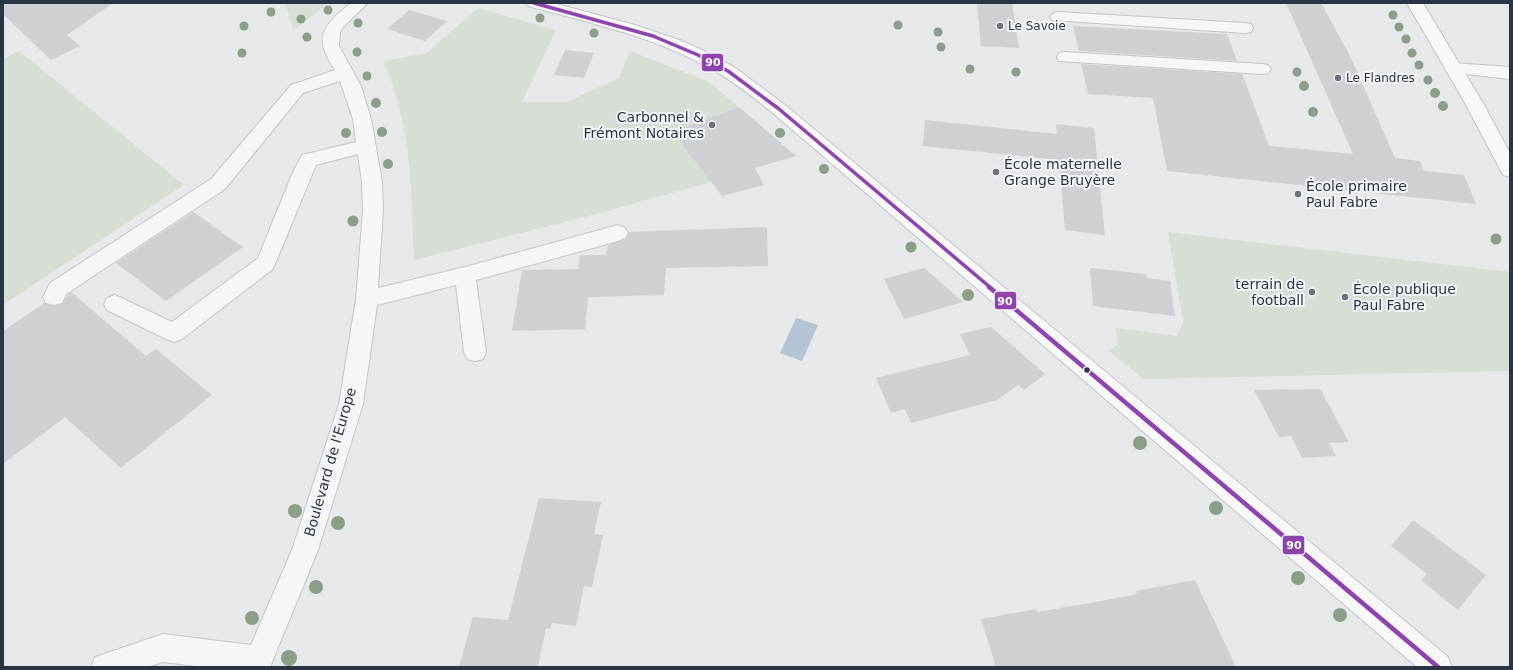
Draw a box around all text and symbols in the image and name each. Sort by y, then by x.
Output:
place label: Le Savoie [1008,19,1066,33]
marker: Le Savoie [995,21,1005,31]
line badge: 90 [701,53,724,72]
text: 90 [705,56,721,69]
place label: Le Flandres [1346,71,1415,85]
marker: Le Flandres [1333,73,1343,83]
place label: Carbonnel & Frémont Notaires [584,109,704,141]
marker: Carbonnel & Frémont Notaires [707,120,717,130]
place label: École maternelle Grange Bruyère [1004,156,1122,188]
marker: École maternelle Grange Bruyère [991,167,1001,177]
place label: École primaire Paul Fabre [1306,178,1407,210]
marker: École primaire Paul Fabre [1293,189,1303,199]
place label: terrain de football [1235,276,1304,308]
place label: École publique Paul Fabre [1353,281,1456,313]
marker: terrain de football [1307,287,1317,297]
line badge: 90 [994,291,1017,310]
marker: École publique Paul Fabre [1340,292,1350,302]
text: 90 [997,295,1013,308]
unlabelled marker [1082,365,1092,375]
street label: Boulevard de l'Europe [301,386,359,538]
line badge: 90 [1282,535,1305,555]
text: 90 [1286,539,1302,552]

